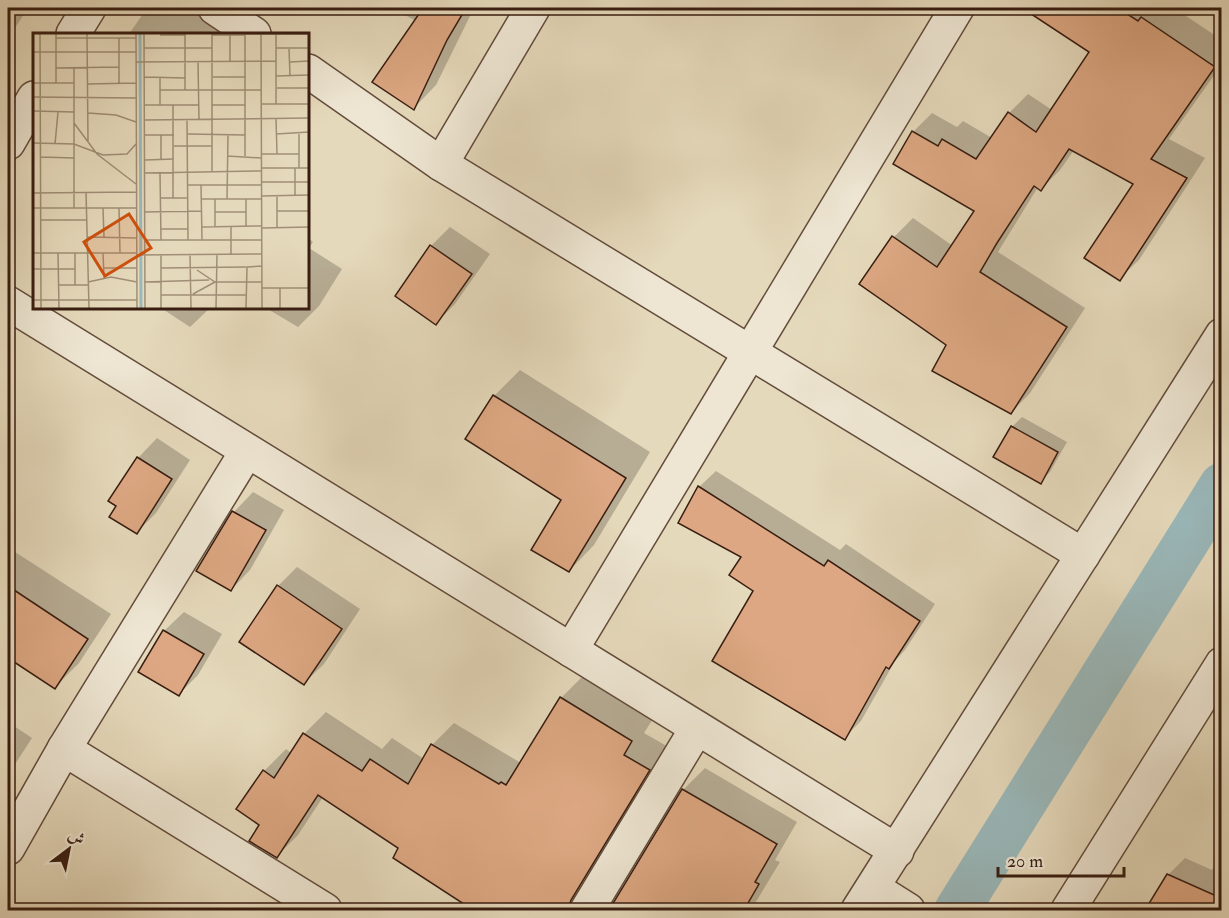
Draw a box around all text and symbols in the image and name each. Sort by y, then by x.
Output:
inset map [33,33,309,309]
north arrow [39,819,99,879]
text: ش [64,824,88,850]
scale bar [998,840,1124,878]
text: 20 m [1007,850,1043,873]

